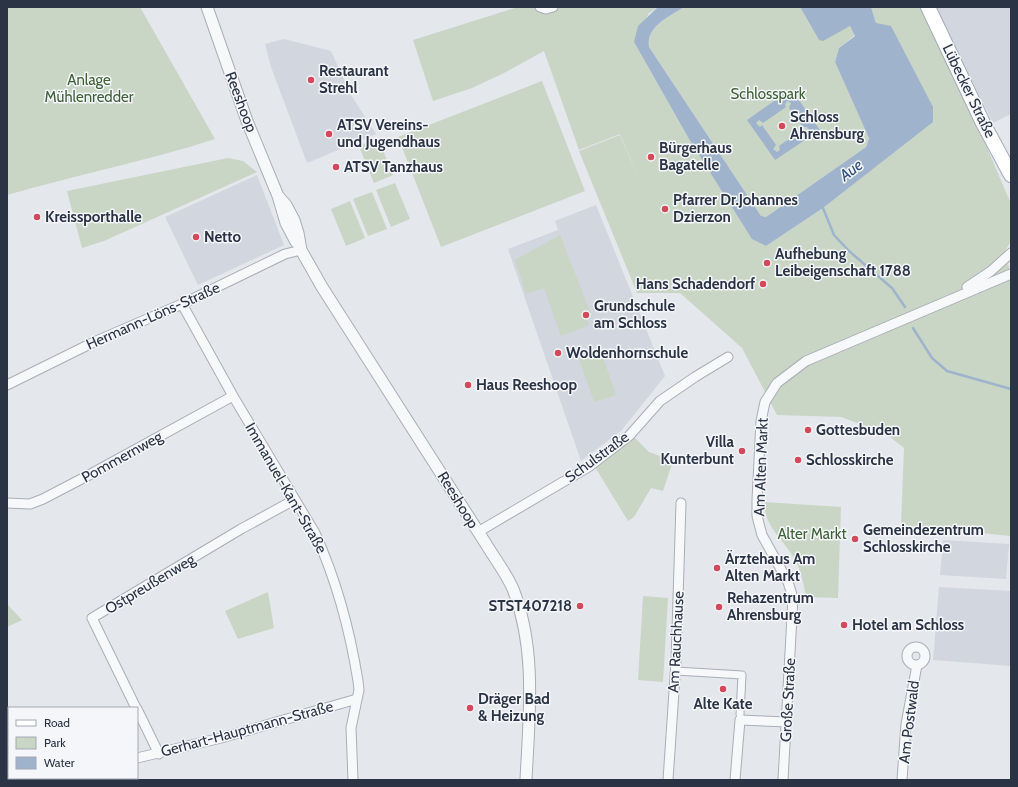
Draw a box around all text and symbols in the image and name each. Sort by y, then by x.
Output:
street label: Lübecker Straße [939,41,1000,141]
place label: Restaurant Strehl [319,62,389,97]
street label: Reeshoop [221,69,261,135]
park label: Anlage Mühlenredder [45,71,134,106]
marker: Restaurant Strehl [306,75,316,85]
park label: Schlosspark [731,85,806,103]
place label: Schloss Ahrensburg [790,108,865,143]
place label: ATSV Vereins- und Jugendhaus [337,116,440,151]
marker: Schloss Ahrensburg [777,121,787,131]
marker: ATSV Vereins- und Jugendhaus [324,129,334,139]
place label: Bürgerhaus Bagatelle [659,139,732,174]
marker: Bürgerhaus Bagatelle [646,152,656,162]
water label: Aue [835,155,866,185]
place label: ATSV Tanzhaus [344,158,443,176]
marker: ATSV Tanzhaus [331,162,341,172]
place label: Pfarrer Dr.Johannes Dzierzon [673,191,798,226]
marker: Pfarrer Dr.Johannes Dzierzon [660,204,670,214]
place label: Kreissporthalle [45,208,142,226]
marker: Kreissporthalle [32,212,42,222]
place label: Netto [204,228,241,246]
marker: Netto [191,232,201,242]
place label: Aufhebung Leibeigenschaft 1788 [775,245,911,280]
marker: Aufhebung Leibeigenschaft 1788 [762,258,772,268]
place label: Hans Schadendorf [636,275,755,293]
street label: Hermann-Löns-Straße [83,278,223,354]
marker: Hans Schadendorf [758,279,768,289]
place label: Grundschule am Schloss [594,297,675,332]
marker: Grundschule am Schloss [581,310,591,320]
place label: Woldenhornschule [566,344,688,362]
marker: Woldenhornschule [553,348,563,358]
place label: Haus Reeshoop [476,376,577,394]
marker: Haus Reeshoop [463,380,473,390]
street label: Am Alten Markt [750,417,772,517]
street label: Immanuel-Kant-Straße [241,419,331,557]
place label: Gottesbuden [816,421,900,439]
marker: Gottesbuden [803,425,813,435]
street label: Pommernweg [78,427,166,487]
street label: Schulstraße [562,428,633,486]
place label: Villa Kunterbunt [661,433,735,468]
marker: Villa Kunterbunt [737,446,747,456]
place label: Schlosskirche [806,451,894,469]
marker: Schlosskirche [793,455,803,465]
street label: Reeshoop [434,468,482,532]
place label: Gemeindezentrum Schlosskirche [863,521,984,556]
park label: Alter Markt [777,525,847,543]
marker: Gemeindezentrum Schlosskirche [850,534,860,544]
place label: Ärztehaus Am Alten Markt [725,549,815,585]
street label: Ostpreußenweg [102,550,199,618]
marker: Ärztehaus Am Alten Markt [712,563,722,573]
place label: Rehazentrum Ahrensburg [727,589,814,624]
street label: Am Rauchhause [664,590,688,693]
place label: STST407218 [489,597,572,615]
marker: STST407218 [575,601,585,611]
marker: Rehazentrum Ahrensburg [714,602,724,612]
place label: Hotel am Schloss [852,616,964,634]
marker: Hotel am Schloss [839,620,849,630]
street label: Große Straße [777,657,799,742]
street label: Am Postwald [895,679,923,765]
marker: Alte Kate [718,684,728,694]
place label: Dräger Bad & Heizung [478,690,550,725]
place label: Alte Kate [694,695,753,713]
street label: Gerhart-Hauptmann-Straße [159,697,335,761]
marker: Dräger Bad & Heizung [465,703,475,713]
legend [8,707,138,779]
text: Road [44,715,70,730]
text: Park [44,735,66,750]
text: Water [44,755,75,770]

